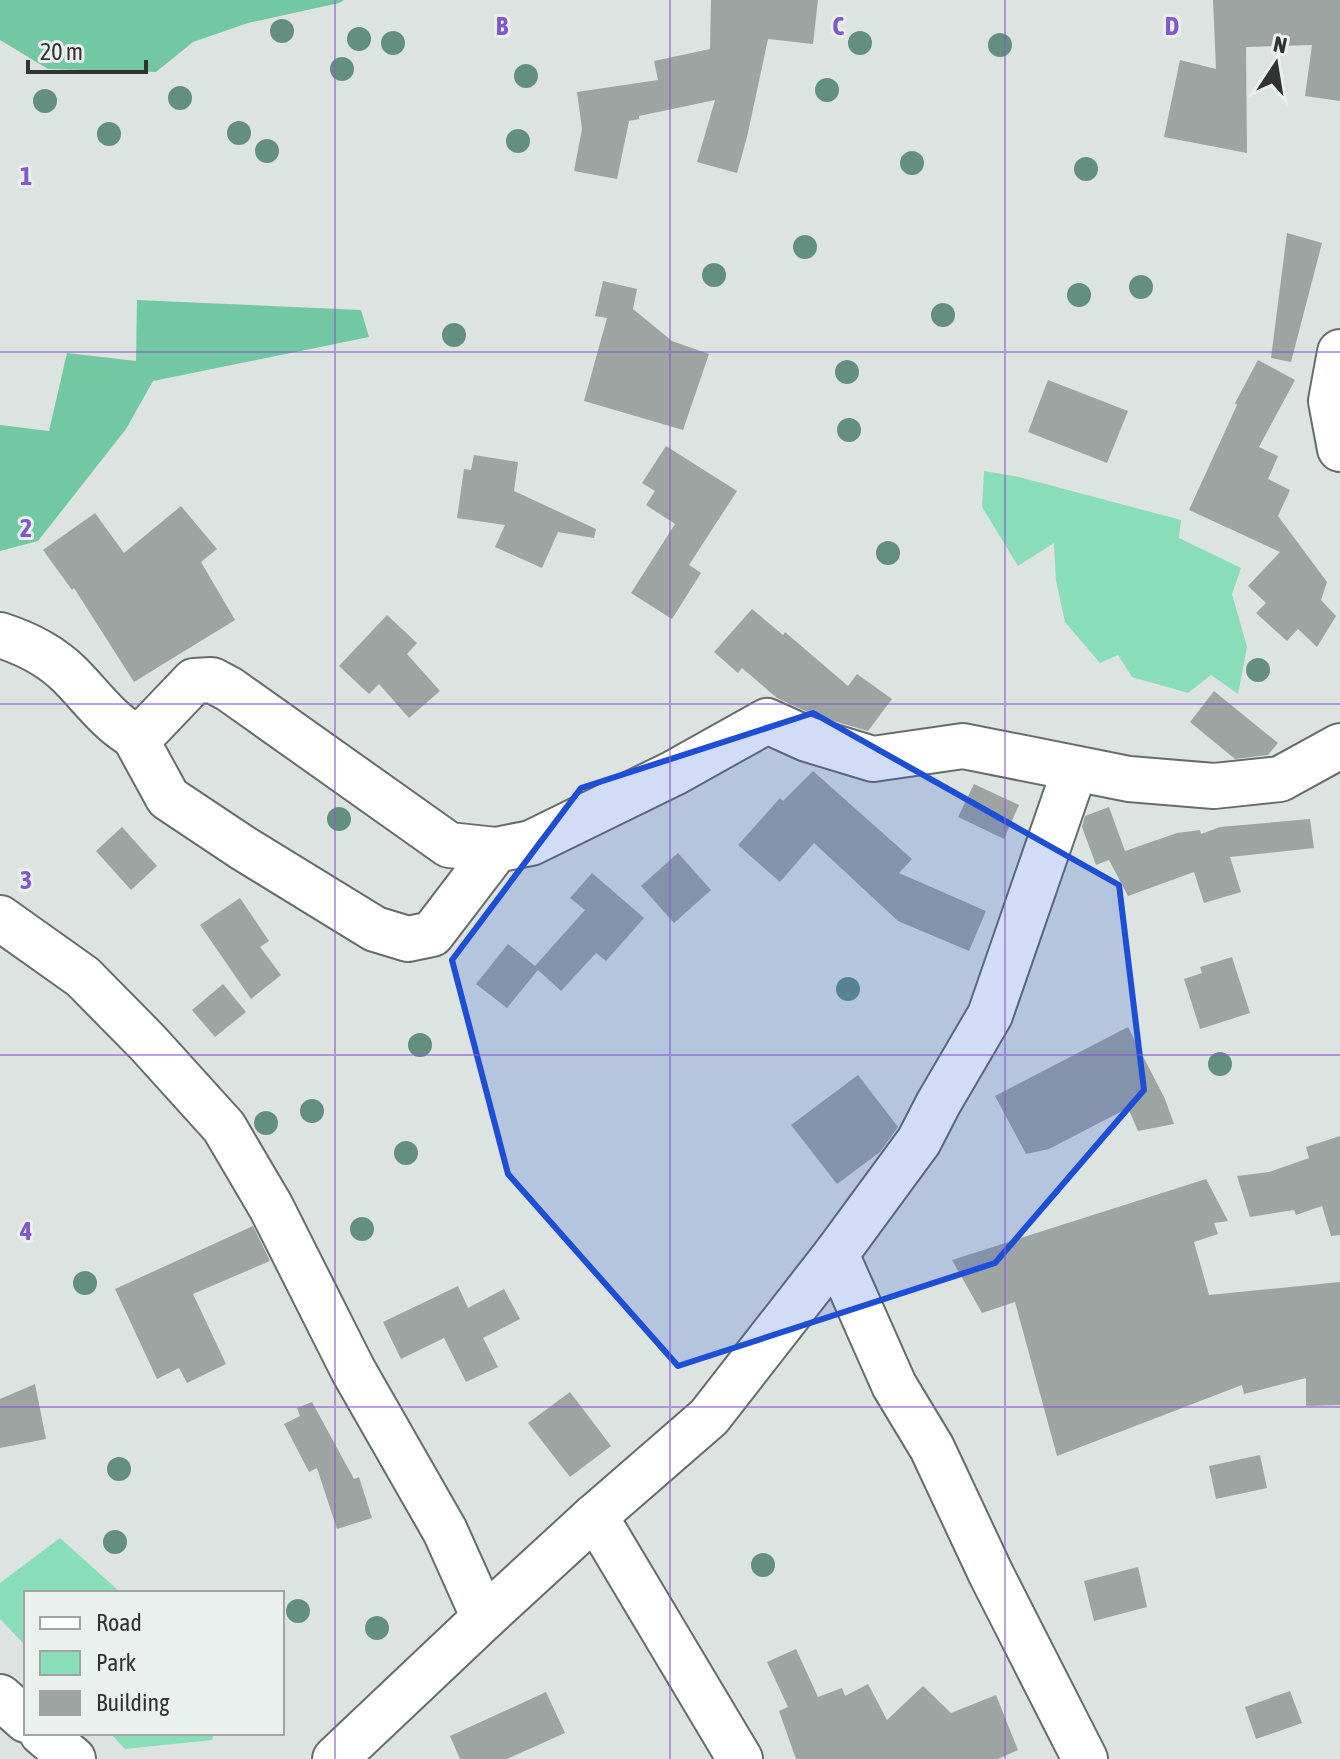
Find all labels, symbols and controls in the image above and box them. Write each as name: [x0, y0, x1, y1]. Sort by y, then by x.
text: B: [496, 11, 509, 41]
text: C: [832, 11, 844, 41]
text: D: [1165, 11, 1179, 41]
scale bar: [28, 24, 146, 74]
north arrow: [1236, 24, 1316, 104]
text: N: [1271, 30, 1289, 59]
text: 20 m: [40, 38, 83, 65]
text: 1: [20, 161, 32, 191]
text: 2: [20, 513, 32, 543]
text: 3: [20, 865, 32, 895]
text: 4: [19, 1216, 32, 1246]
legend: [24, 1591, 284, 1735]
text: Road: [96, 1609, 142, 1636]
text: Park: [96, 1649, 137, 1676]
text: Building: [96, 1689, 170, 1716]

